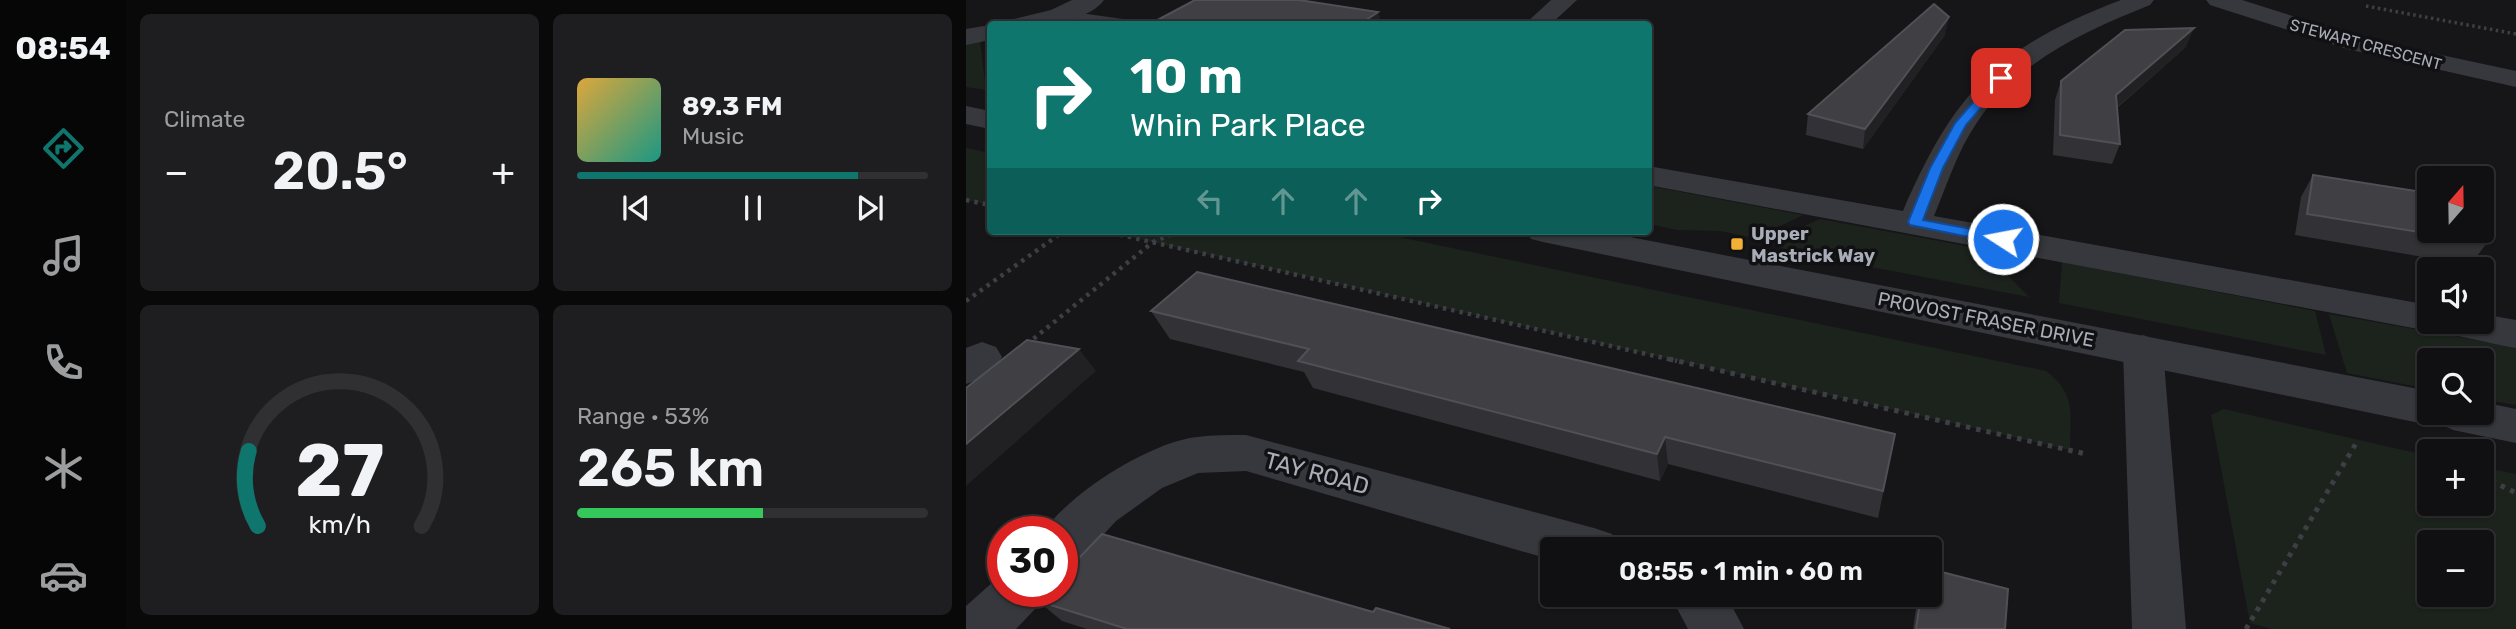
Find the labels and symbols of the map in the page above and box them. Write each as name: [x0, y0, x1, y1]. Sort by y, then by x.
street label: STEWART CRESCENT: [2288, 15, 2444, 74]
pin: [1971, 48, 2031, 108]
north arrow: [2417, 166, 2494, 243]
position arrow: [1966, 202, 2040, 276]
place label: Upper Mastrick Way: [1751, 222, 1876, 267]
marker: Upper Mastrick Way: [1729, 236, 1745, 252]
street label: PROVOST FRASER DRIVE: [1876, 287, 2096, 352]
street label: TAY ROAD: [1262, 446, 1372, 500]
speed limit sign: 30: [987, 516, 1078, 607]

